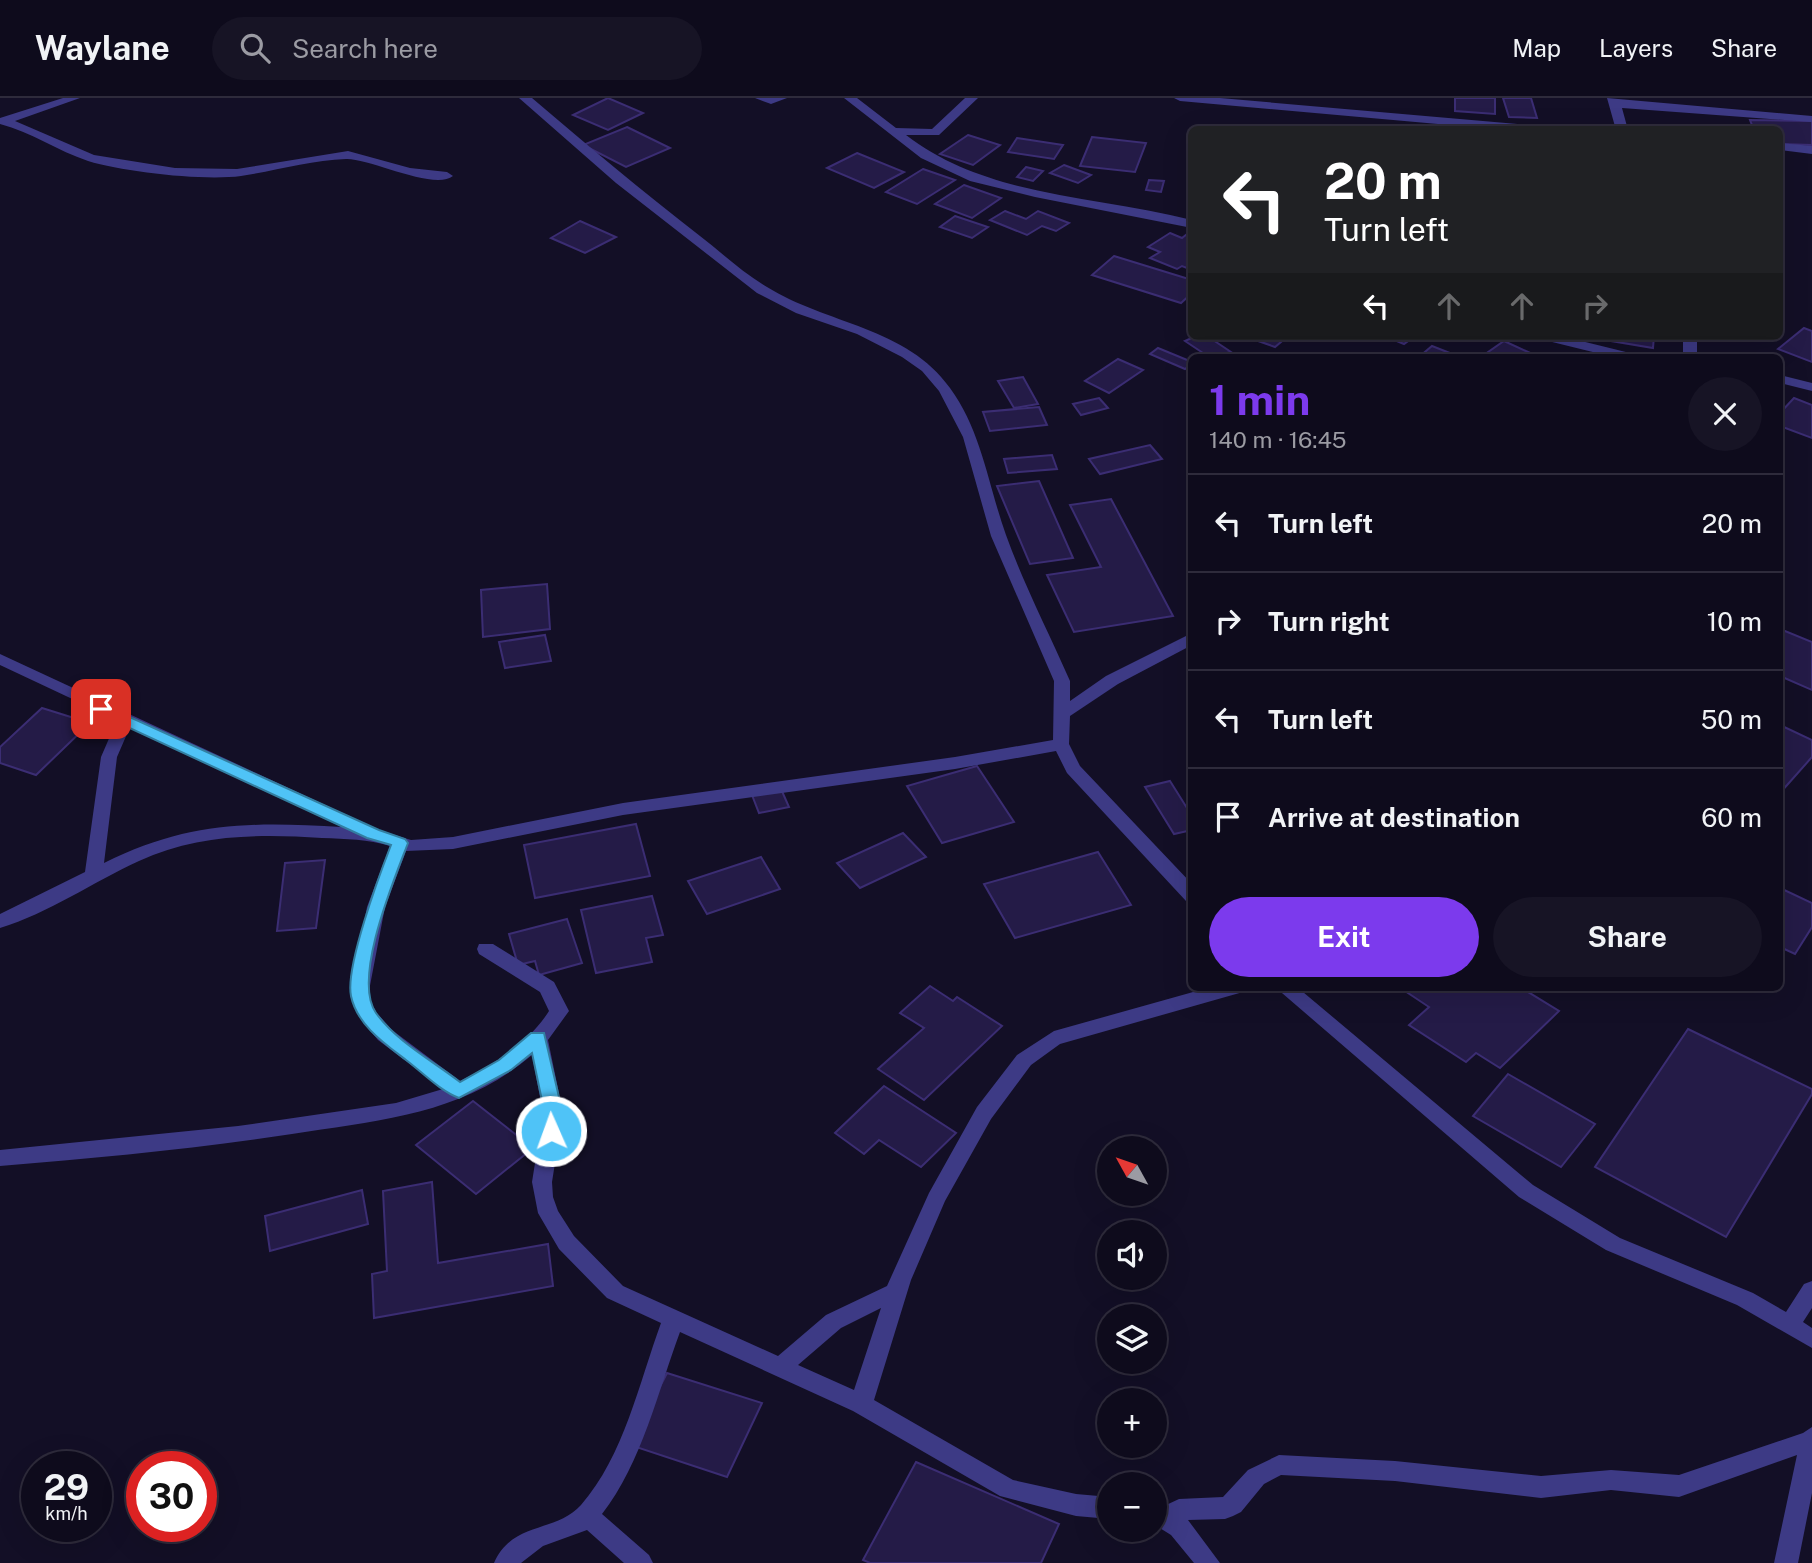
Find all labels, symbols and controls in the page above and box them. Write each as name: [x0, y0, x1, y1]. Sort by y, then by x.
search box: [212, 17, 702, 80]
text: Waylane: [35, 29, 170, 67]
icon: search: [236, 29, 274, 67]
text: Search here: [292, 33, 438, 64]
text: Map: [1512, 34, 1561, 62]
text: Layers: [1599, 34, 1673, 62]
text: Share: [1711, 34, 1777, 62]
text: 20 m: [1324, 152, 1442, 210]
icon: left: [1209, 154, 1300, 245]
text: Turn left: [1324, 211, 1449, 248]
icon: left: [1357, 287, 1395, 325]
icon: ahead: [1430, 287, 1468, 325]
icon: ahead: [1503, 287, 1541, 325]
icon: right: [1576, 287, 1614, 325]
text: 1 min: [1209, 375, 1310, 424]
button: close: [1688, 377, 1762, 451]
text: 140 m · 16:45: [1209, 426, 1346, 453]
icon: left: [1209, 504, 1247, 542]
text: Turn left: [1268, 508, 1373, 539]
text: 20 m: [1702, 508, 1762, 539]
icon: right: [1209, 602, 1247, 640]
text: Turn right: [1268, 606, 1390, 637]
text: 10 m: [1707, 606, 1762, 637]
pin: [71, 679, 131, 739]
icon: arrive: [82, 690, 120, 728]
icon: left: [1209, 700, 1247, 738]
text: Turn left: [1268, 704, 1373, 735]
text: 50 m: [1701, 704, 1762, 735]
icon: arrive: [1209, 798, 1247, 836]
text: Arrive at destination: [1268, 802, 1520, 833]
text: 60 m: [1701, 802, 1762, 833]
button: Exit: [1209, 897, 1479, 977]
button: Share: [1493, 897, 1762, 977]
position arrow: [514, 1094, 588, 1168]
north arrow: [1097, 1136, 1167, 1206]
map controls: [1097, 1136, 1167, 1542]
button: sound: [1097, 1220, 1167, 1290]
button: layers: [1097, 1304, 1167, 1374]
button: +: [1097, 1388, 1167, 1458]
speed limit sign: 30: [126, 1451, 217, 1542]
text: 29: [44, 1467, 89, 1508]
button: −: [1097, 1472, 1167, 1542]
text: km/h: [45, 1503, 88, 1524]

